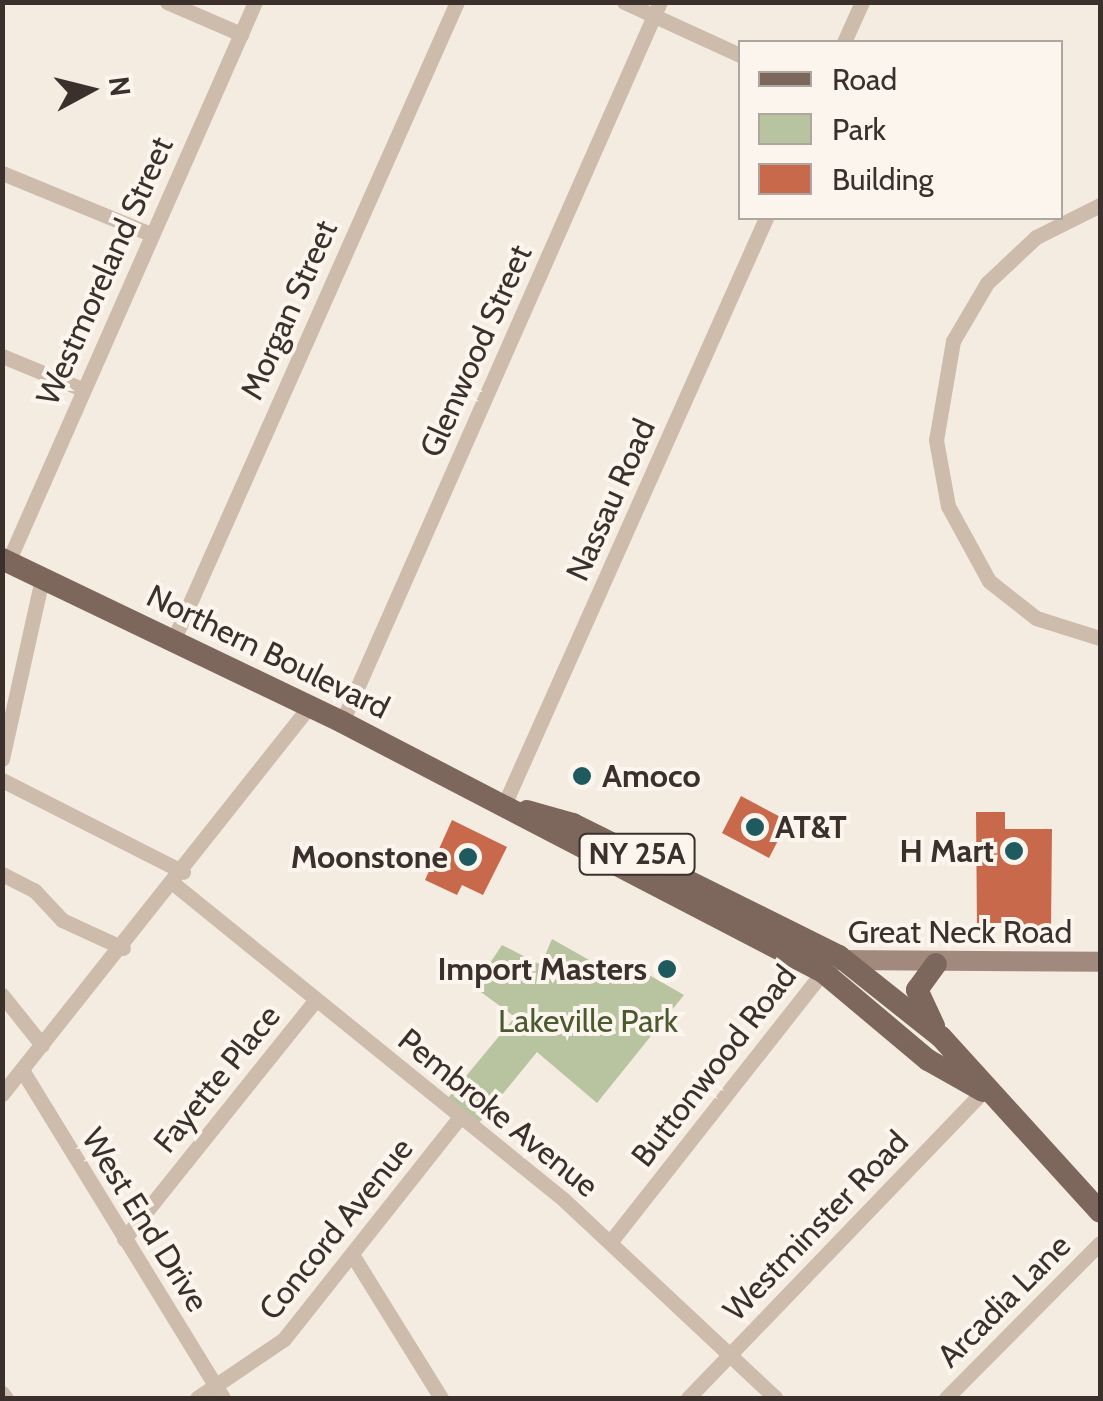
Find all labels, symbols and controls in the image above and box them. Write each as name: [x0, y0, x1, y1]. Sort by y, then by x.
north arrow: [40, 40, 140, 140]
legend: [738, 40, 1063, 220]
text: Road: [832, 61, 897, 98]
text: N: [102, 74, 138, 98]
text: Park: [832, 111, 886, 148]
street label: Westmoreland Street: [29, 131, 181, 411]
text: Building: [832, 161, 934, 198]
street label: Morgan Street: [232, 215, 346, 405]
street label: Glenwood Street: [412, 239, 540, 463]
street label: Nassau Road: [558, 413, 664, 587]
street label: Northern Boulevard: [140, 577, 396, 727]
place label: Amoco: [602, 757, 701, 795]
marker: Amoco: [571, 765, 593, 787]
place label: AT&T: [775, 808, 847, 846]
marker: AT&T: [744, 816, 766, 838]
road number: NY 25A: [577, 829, 697, 879]
place label: H Mart: [899, 832, 994, 870]
place label: Moonstone: [291, 838, 448, 876]
marker: H Mart: [1003, 840, 1025, 862]
marker: Moonstone: [457, 846, 479, 868]
street label: Great Neck Road: [848, 913, 1072, 951]
place label: Import Masters: [438, 950, 647, 988]
street label: Buttonwood Road: [623, 958, 805, 1174]
marker: Import Masters: [656, 958, 678, 980]
street label: Fayette Place: [146, 998, 288, 1160]
park label: Lakeville Park: [498, 1002, 678, 1040]
street label: Pembroke Avenue: [390, 1021, 606, 1205]
street label: West End Drive: [73, 1121, 217, 1319]
street label: Westminster Road: [716, 1123, 916, 1329]
street label: Concord Avenue: [251, 1130, 421, 1328]
street label: Arcadia Lane: [930, 1227, 1078, 1375]

